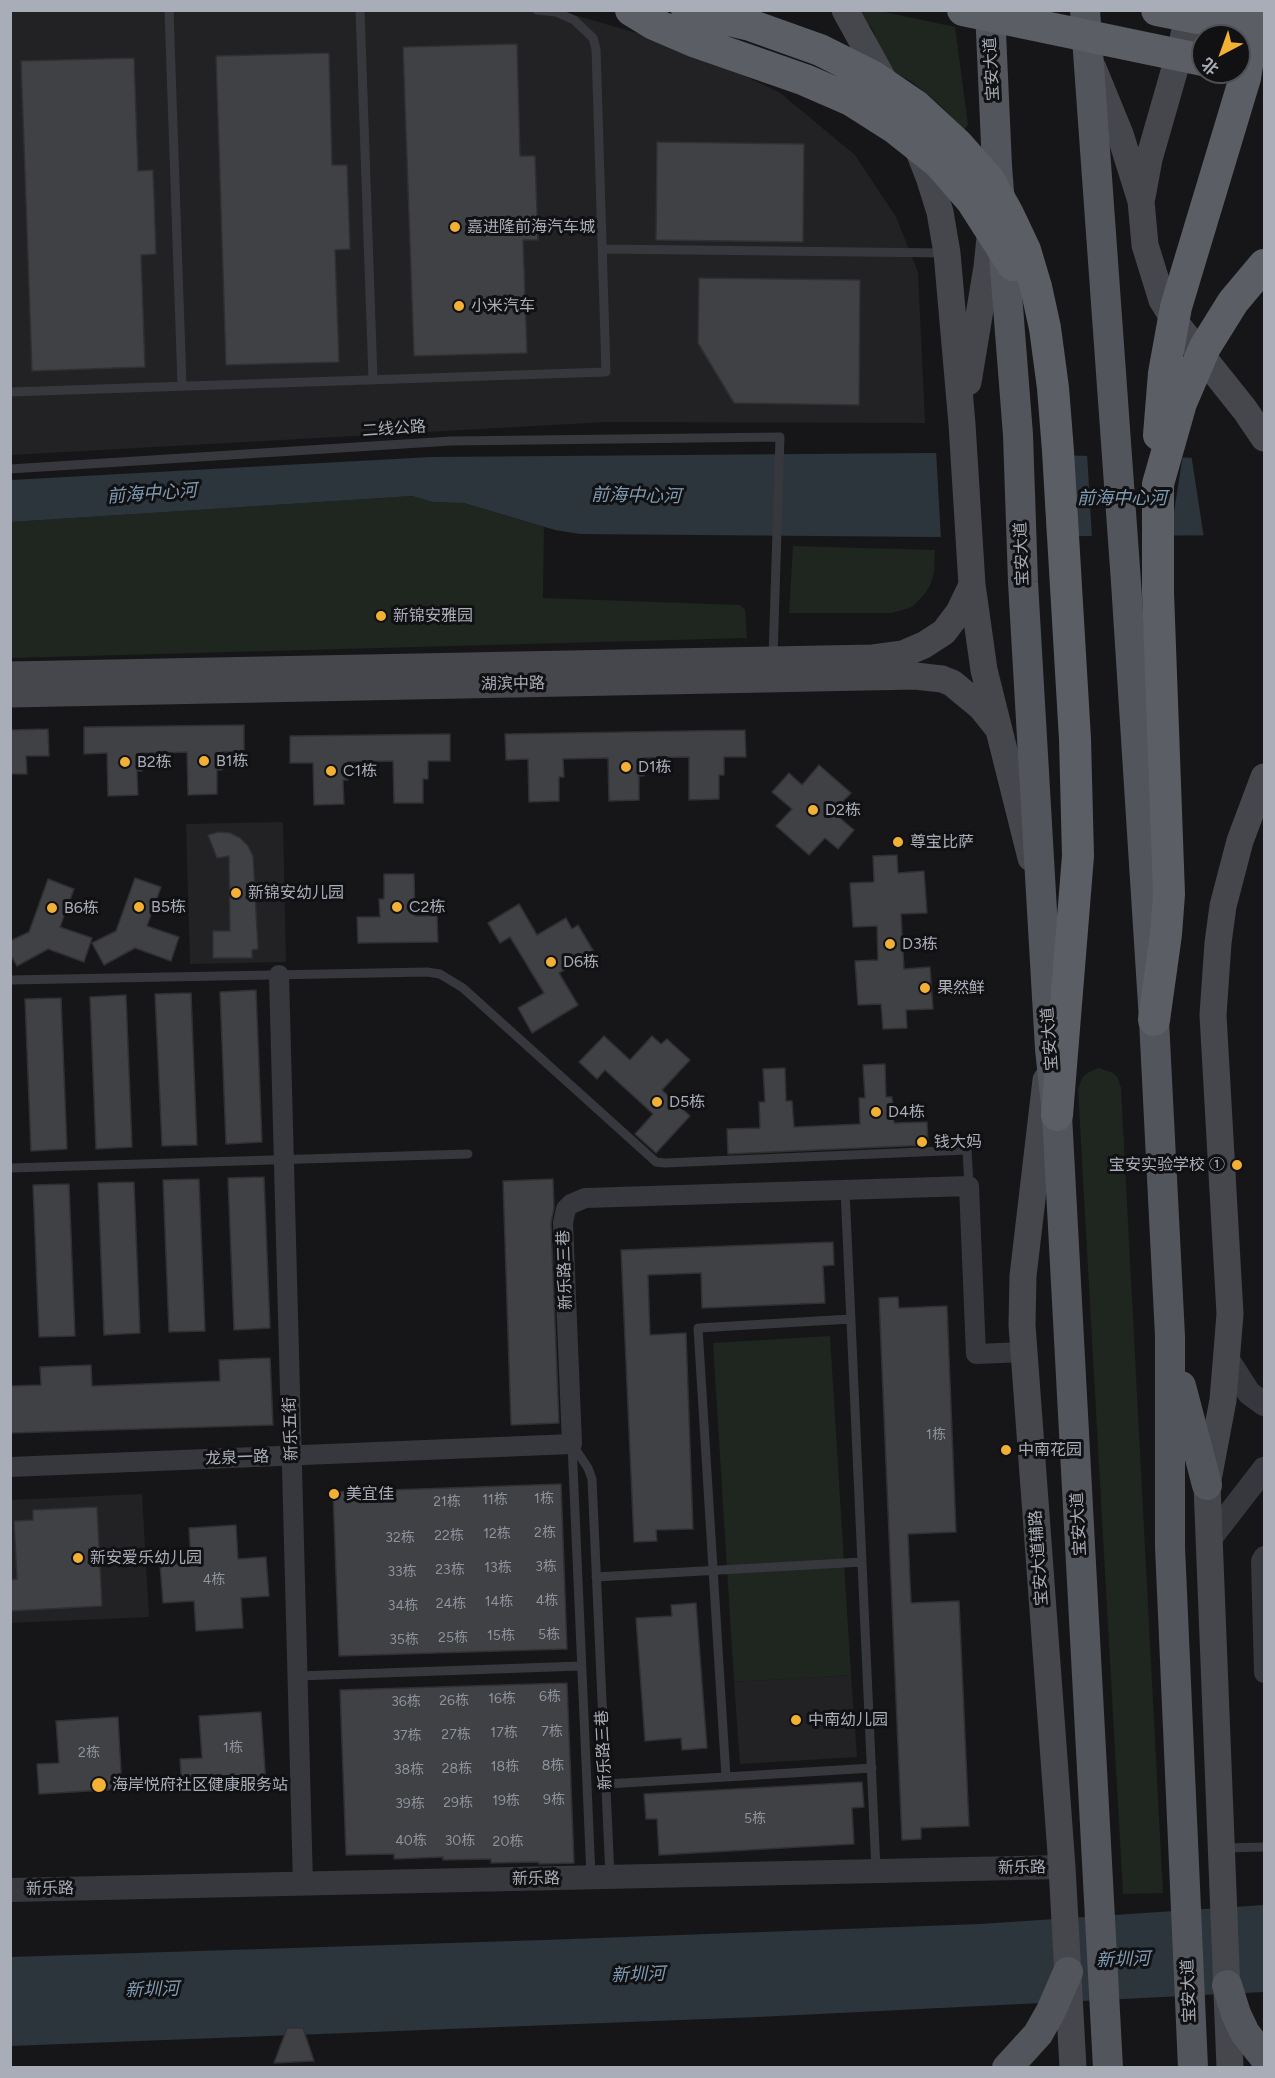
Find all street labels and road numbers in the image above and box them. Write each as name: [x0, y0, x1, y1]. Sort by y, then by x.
street label: 宝安大道: [981, 37, 1003, 101]
street label: 二线公路: [361, 417, 427, 441]
street label: 宝安大道: [1011, 522, 1033, 586]
street label: 湖滨中路: [481, 674, 545, 694]
street label: 宝安大道: [1038, 1006, 1062, 1072]
street label: 新乐路三巷: [554, 1230, 576, 1310]
street label: 新乐五街: [280, 1397, 302, 1461]
street label: 龙泉一路: [205, 1447, 269, 1469]
street label: 宝安大道: [1068, 1492, 1090, 1556]
street label: 宝安大道辅路: [1026, 1509, 1052, 1607]
street label: 新乐路三巷: [592, 1710, 616, 1790]
street label: 新乐路: [998, 1858, 1046, 1878]
street label: 新乐路: [512, 1869, 560, 1889]
street label: 新乐路: [26, 1879, 74, 1899]
street label: 宝安大道: [1178, 1959, 1200, 2023]

